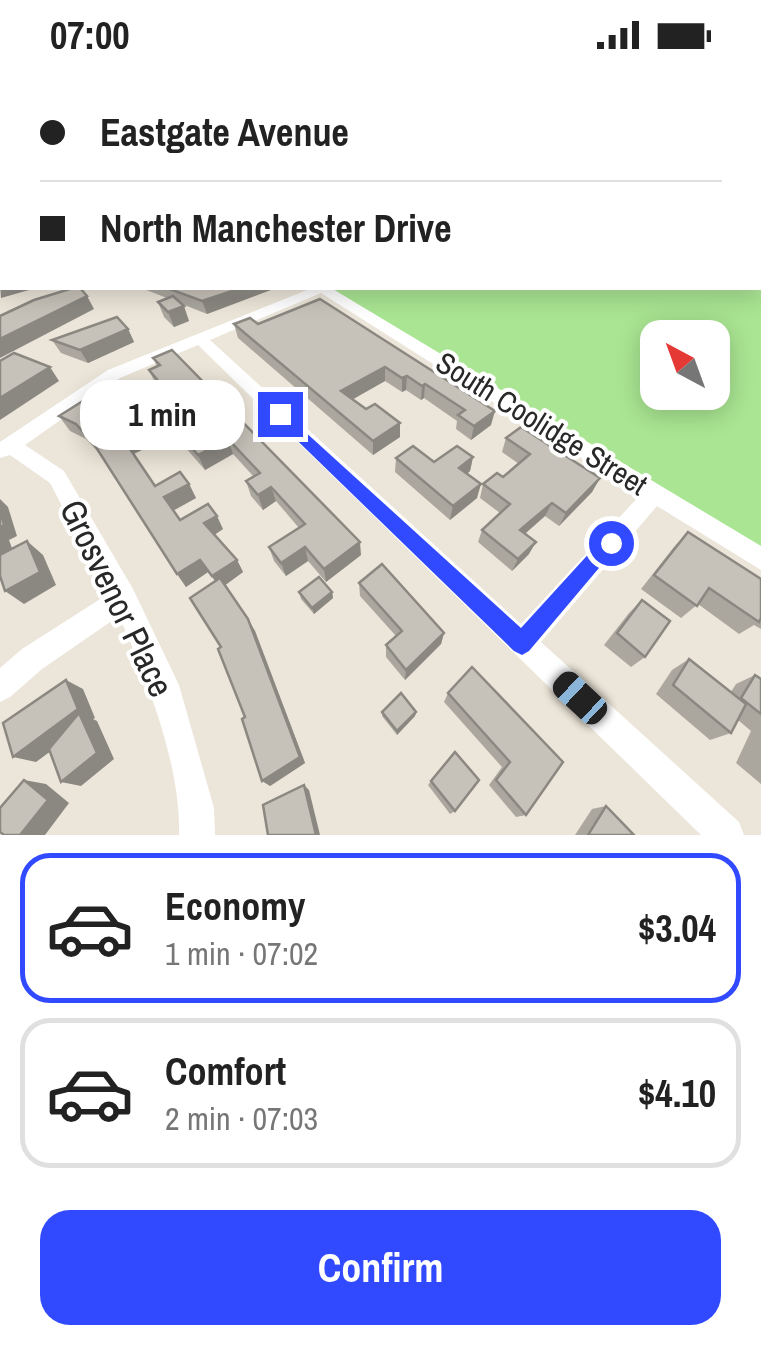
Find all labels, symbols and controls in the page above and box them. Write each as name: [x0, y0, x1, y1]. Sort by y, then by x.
text: 07:00: [50, 10, 130, 61]
text: Eastgate Avenue: [100, 107, 349, 158]
text: North Manchester Drive: [100, 203, 452, 254]
north arrow: [640, 320, 730, 410]
map controls: [640, 320, 730, 410]
street label: South Coolidge Street: [429, 342, 655, 504]
callout: 1 min: [80, 379, 245, 449]
route end: [258, 392, 303, 437]
text: 1 min: [128, 393, 197, 436]
street label: Grosvenor Place: [49, 492, 185, 704]
route start: [589, 521, 634, 566]
car: [548, 667, 612, 729]
text: Economy: [165, 881, 305, 932]
icon: car: [45, 883, 135, 973]
text: $3.04: [638, 903, 716, 954]
text: 1 min · 07:02: [165, 932, 318, 975]
text: Comfort: [165, 1046, 286, 1097]
icon: car: [45, 1048, 135, 1138]
text: $4.10: [638, 1068, 716, 1119]
text: 2 min · 07:03: [165, 1097, 318, 1140]
button: Confirm: [40, 1210, 721, 1325]

